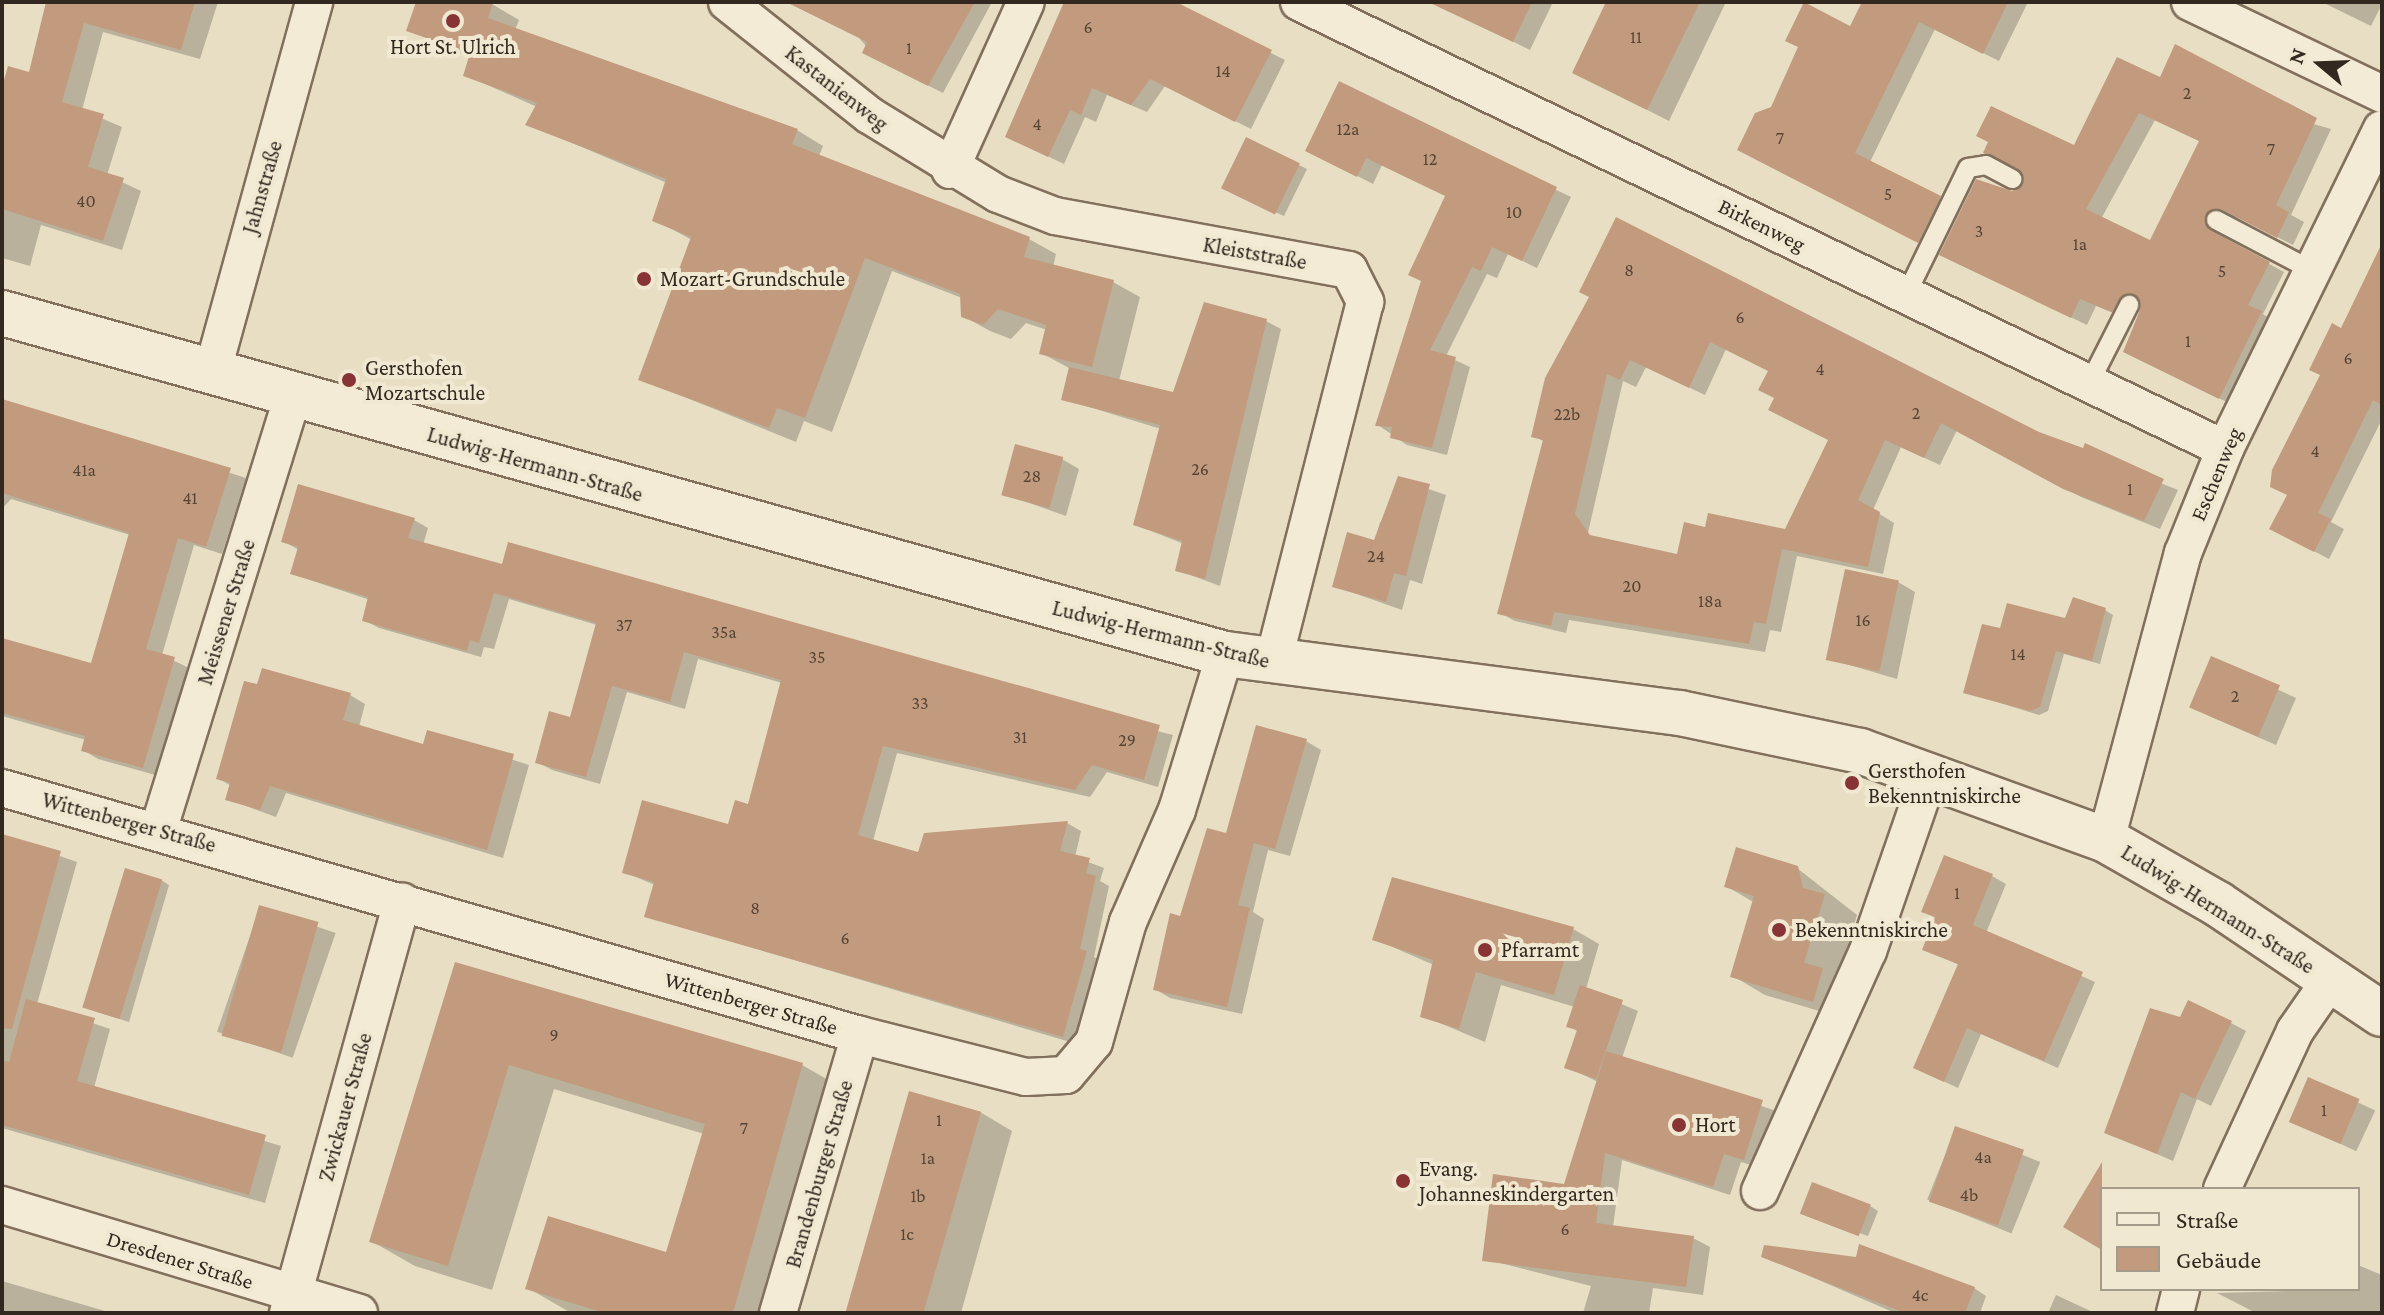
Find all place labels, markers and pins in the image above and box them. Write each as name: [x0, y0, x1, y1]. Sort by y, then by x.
marker: Hort St. Ulrich: [444, 12, 462, 30]
place label: Hort St. Ulrich: [390, 34, 516, 60]
place label: Mozart-Grundschule: [660, 266, 845, 292]
marker: Mozart-Grundschule: [635, 270, 653, 288]
place label: Gersthofen Mozartschule: [365, 354, 485, 406]
marker: Gersthofen Mozartschule: [340, 371, 358, 389]
place label: Gersthofen Bekenntniskirche: [1868, 757, 2021, 808]
marker: Gersthofen Bekenntniskirche: [1843, 774, 1861, 792]
place label: Bekenntniskirche: [1795, 917, 1948, 943]
marker: Bekenntniskirche: [1770, 921, 1788, 939]
place label: Pfarramt: [1501, 937, 1579, 963]
marker: Pfarramt: [1476, 941, 1494, 959]
place label: Hort: [1695, 1112, 1735, 1138]
marker: Hort: [1670, 1116, 1688, 1134]
place label: Evang. Johanneskindergarten: [1419, 1155, 1614, 1206]
marker: Evang. Johanneskindergarten: [1394, 1172, 1412, 1190]

